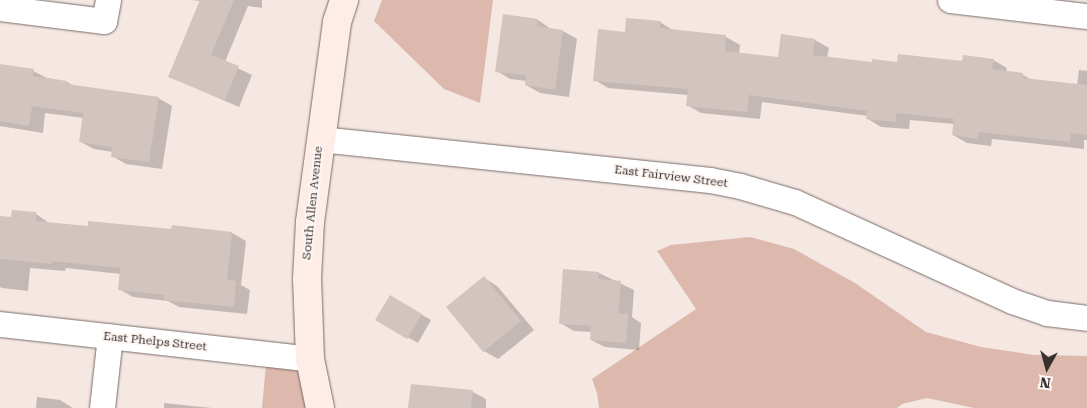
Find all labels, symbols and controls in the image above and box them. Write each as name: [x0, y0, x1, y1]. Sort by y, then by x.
street label: South Allen Avenue: [300, 145, 326, 261]
street label: East Fairview Street: [613, 163, 729, 191]
street label: East Phelps Street: [103, 329, 207, 355]
north arrow: [1022, 343, 1072, 393]
text: N: [1039, 374, 1051, 391]

